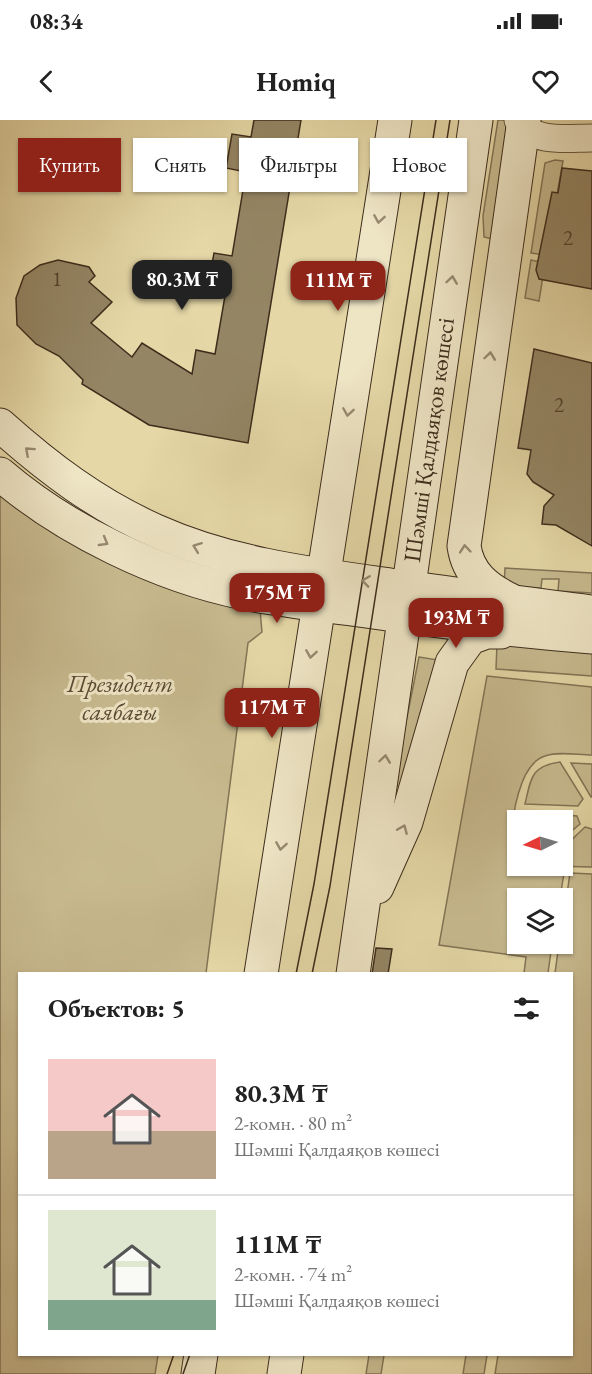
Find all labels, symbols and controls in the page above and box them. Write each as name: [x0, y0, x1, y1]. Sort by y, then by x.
text: 08:34: [30, 7, 83, 36]
text: Homiq: [256, 64, 336, 99]
icon: back: [30, 65, 63, 98]
icon: heart: [529, 65, 562, 98]
chip: Купить: [18, 138, 121, 192]
chip: Снять: [133, 138, 227, 192]
chip: Фильтры: [239, 138, 358, 192]
chip: Новое: [370, 138, 467, 192]
one-way arrow: [373, 214, 386, 224]
house number: 2: [563, 224, 573, 251]
pin: 80.3M ₸: [127, 260, 237, 311]
pin: 111M ₸: [289, 261, 387, 312]
house number: 1: [52, 265, 62, 292]
text: 80.3M ₸: [146, 266, 218, 292]
text: 111M ₸: [305, 267, 371, 293]
one-way arrow: [446, 275, 458, 284]
street label: Шәмші Қалдаяқов көшесі: [396, 315, 461, 564]
one-way arrow: [483, 352, 495, 361]
house number: 2: [554, 391, 564, 418]
one-way arrow: [343, 407, 355, 416]
one-way arrow: [25, 447, 35, 458]
one-way arrow: [98, 535, 108, 546]
one-way arrow: [192, 541, 203, 554]
one-way arrow: [459, 545, 472, 554]
pin: 175M ₸: [228, 573, 326, 624]
one-way arrow: [361, 576, 370, 588]
text: 175M ₸: [244, 579, 310, 605]
pin: 193M ₸: [407, 598, 505, 649]
text: 193M ₸: [423, 604, 489, 630]
one-way arrow: [305, 648, 318, 658]
park label: Президент саябағы: [66, 668, 173, 727]
pin: 117M ₸: [223, 688, 321, 739]
text: 117M ₸: [239, 694, 305, 720]
one-way arrow: [378, 754, 390, 763]
north arrow: [507, 810, 573, 876]
map controls: [507, 810, 573, 954]
one-way arrow: [396, 824, 408, 835]
one-way arrow: [275, 841, 288, 851]
button: layers: [507, 888, 573, 954]
text: Объектов: 5: [48, 991, 185, 1025]
icon: filters: [510, 992, 543, 1025]
text: 80.3M ₸: [234, 1076, 328, 1110]
icon: home: [96, 1083, 168, 1155]
text: 2-комн. · 80 m²: [234, 1110, 352, 1136]
text: Шәмші Қалдаяқов көшесі: [234, 1136, 440, 1162]
text: 111M ₸: [234, 1227, 321, 1261]
icon: home: [96, 1234, 168, 1306]
text: 2-комн. · 74 m²: [234, 1261, 352, 1287]
text: Шәмші Қалдаяқов көшесі: [234, 1287, 440, 1313]

